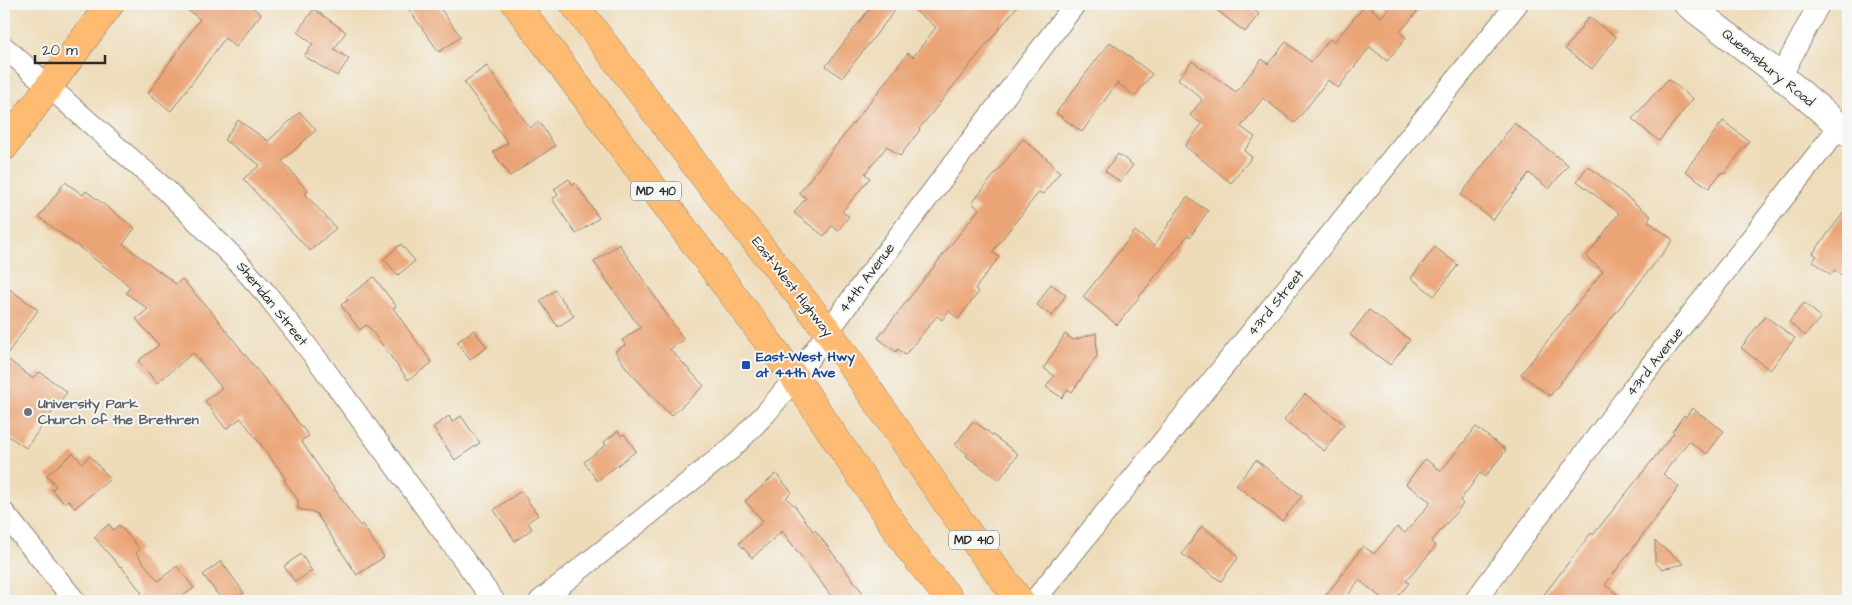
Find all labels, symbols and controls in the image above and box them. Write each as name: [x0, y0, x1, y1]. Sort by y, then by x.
street label: Queensbury Road: [1717, 24, 1819, 112]
scale bar: [35, 32, 105, 64]
text: 20 m: [42, 40, 78, 61]
road number: MD 410: [631, 182, 681, 200]
street label: East-West Highway: [746, 233, 838, 342]
street label: 44th Avenue: [834, 239, 900, 317]
street label: Sheridan Street: [232, 258, 313, 351]
street label: 43rd Street: [1243, 265, 1309, 341]
street label: 43rd Avenue: [1622, 323, 1689, 401]
place label: East-West Hwy at 44th Ave: [755, 347, 855, 383]
marker: East-West Hwy at 44th Ave: [740, 359, 752, 371]
place label: University Park Church of the Brethren: [38, 394, 199, 430]
marker: University Park Church of the Brethren: [22, 406, 34, 418]
road number: MD 410: [949, 530, 999, 550]

